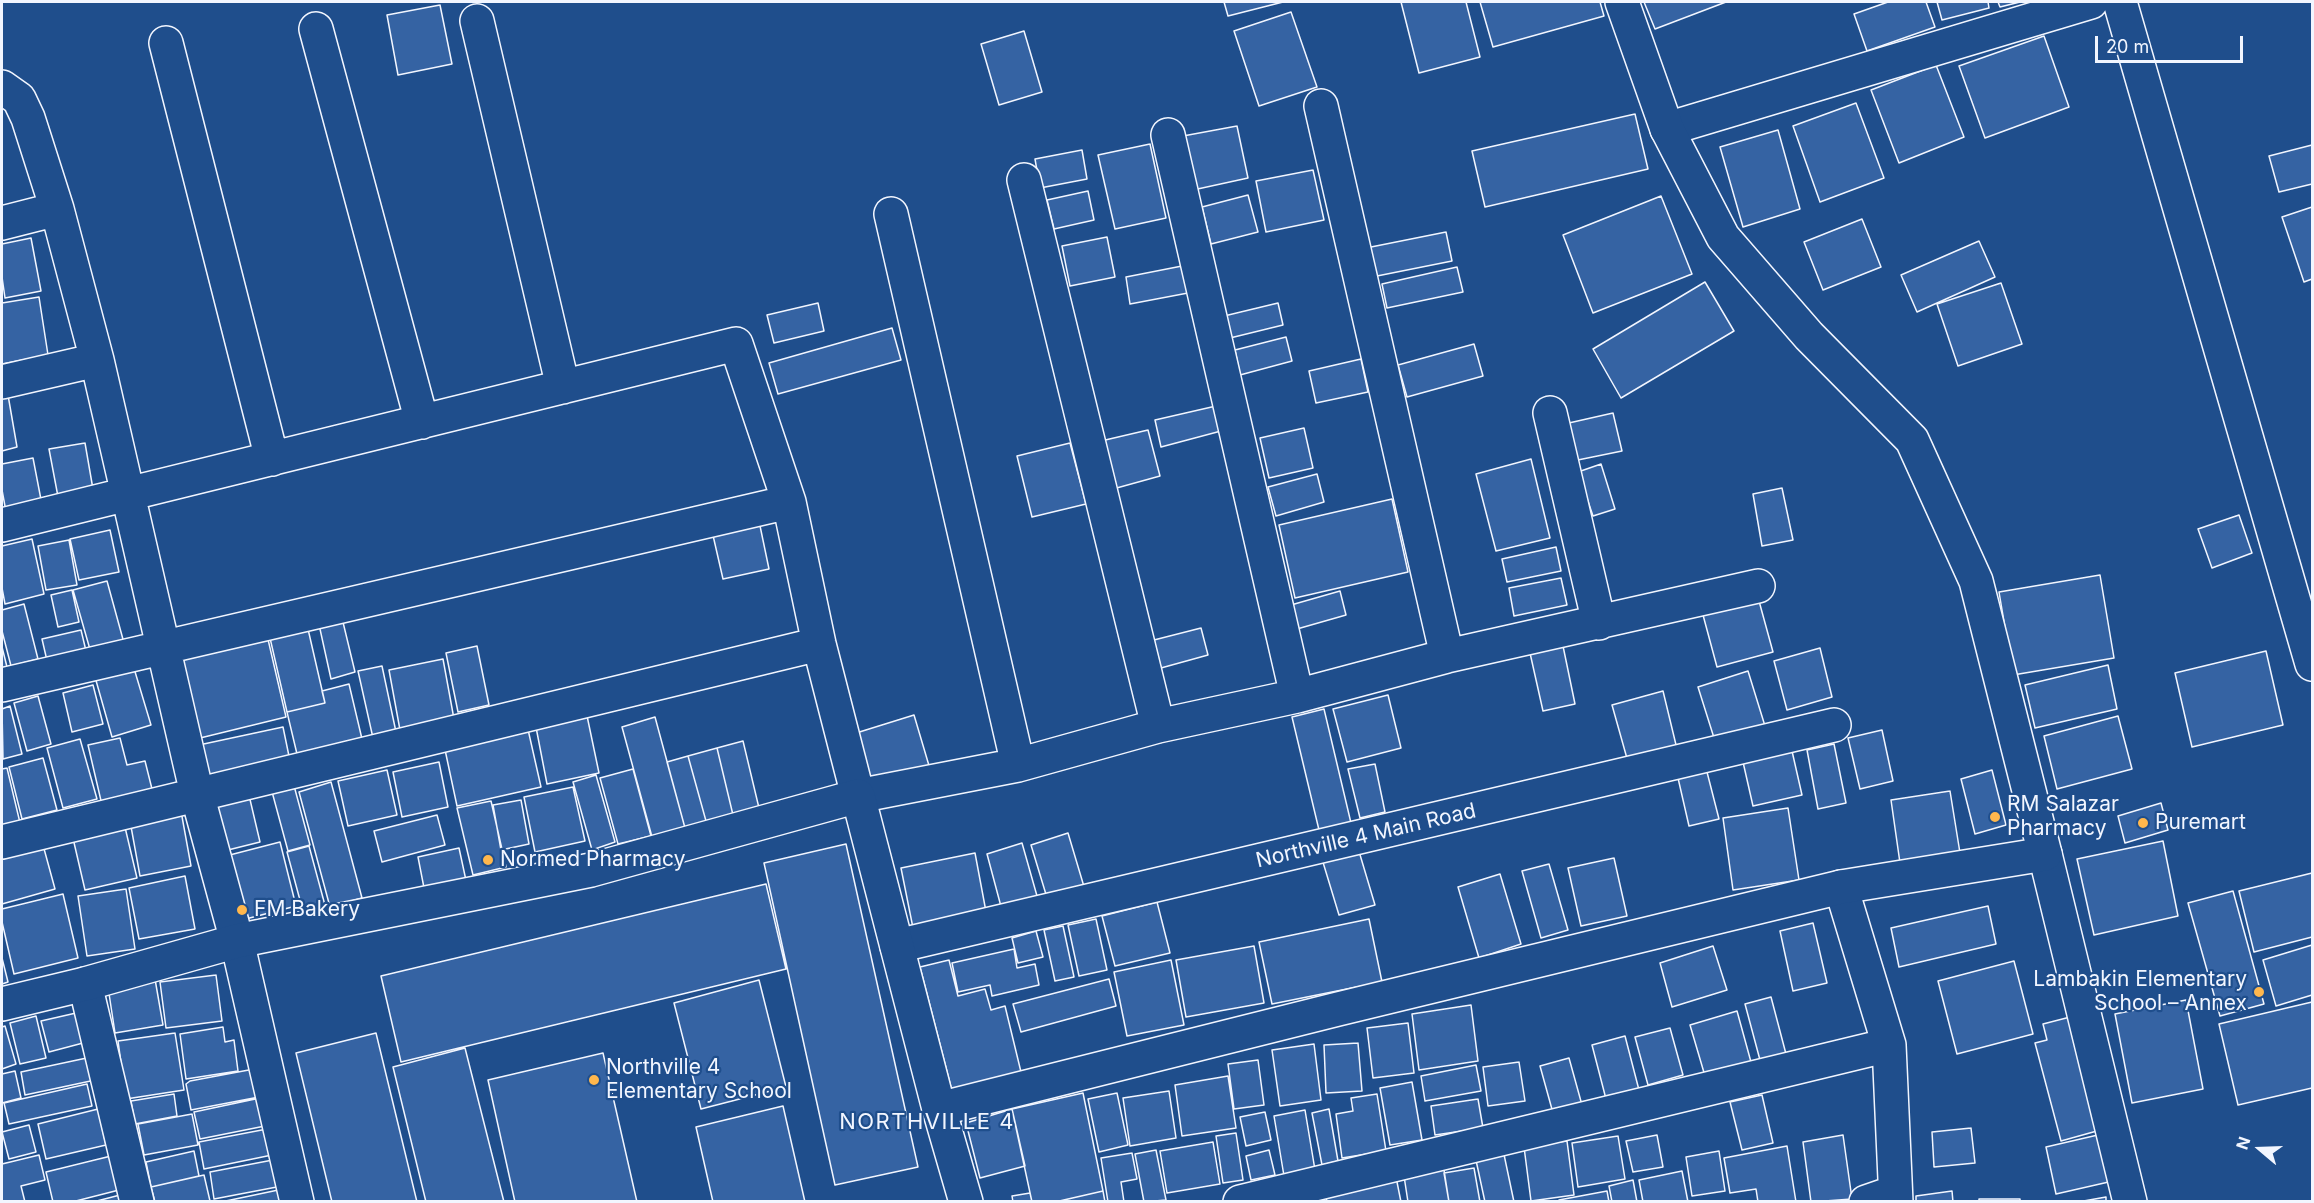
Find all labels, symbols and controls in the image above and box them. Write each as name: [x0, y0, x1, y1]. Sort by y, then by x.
scale bar: [2098, 24, 2246, 62]
text: 20 m: [2106, 36, 2149, 57]
place label: RM Salazar Pharmacy: [2007, 792, 2119, 842]
street label: Northville 4 Main Road: [1253, 798, 1479, 874]
marker: RM Salazar Pharmacy: [1988, 810, 2002, 824]
place label: Puremart: [2155, 810, 2246, 836]
marker: Puremart: [2136, 816, 2150, 830]
place label: Normed Pharmacy: [500, 847, 685, 873]
marker: Normed Pharmacy: [481, 853, 495, 867]
place label: FM Bakery: [254, 897, 360, 923]
marker: FM Bakery: [235, 903, 249, 917]
place label: Lambakin Elementary School – Annex: [2033, 967, 2247, 1017]
marker: Lambakin Elementary School – Annex: [2252, 985, 2266, 999]
place label: Northville 4 Elementary School: [606, 1055, 792, 1105]
marker: Northville 4 Elementary School: [587, 1073, 601, 1087]
district label: NORTHVILLE 4: [839, 1109, 1015, 1135]
north arrow: [2230, 1119, 2290, 1179]
text: N: [2232, 1134, 2254, 1152]

